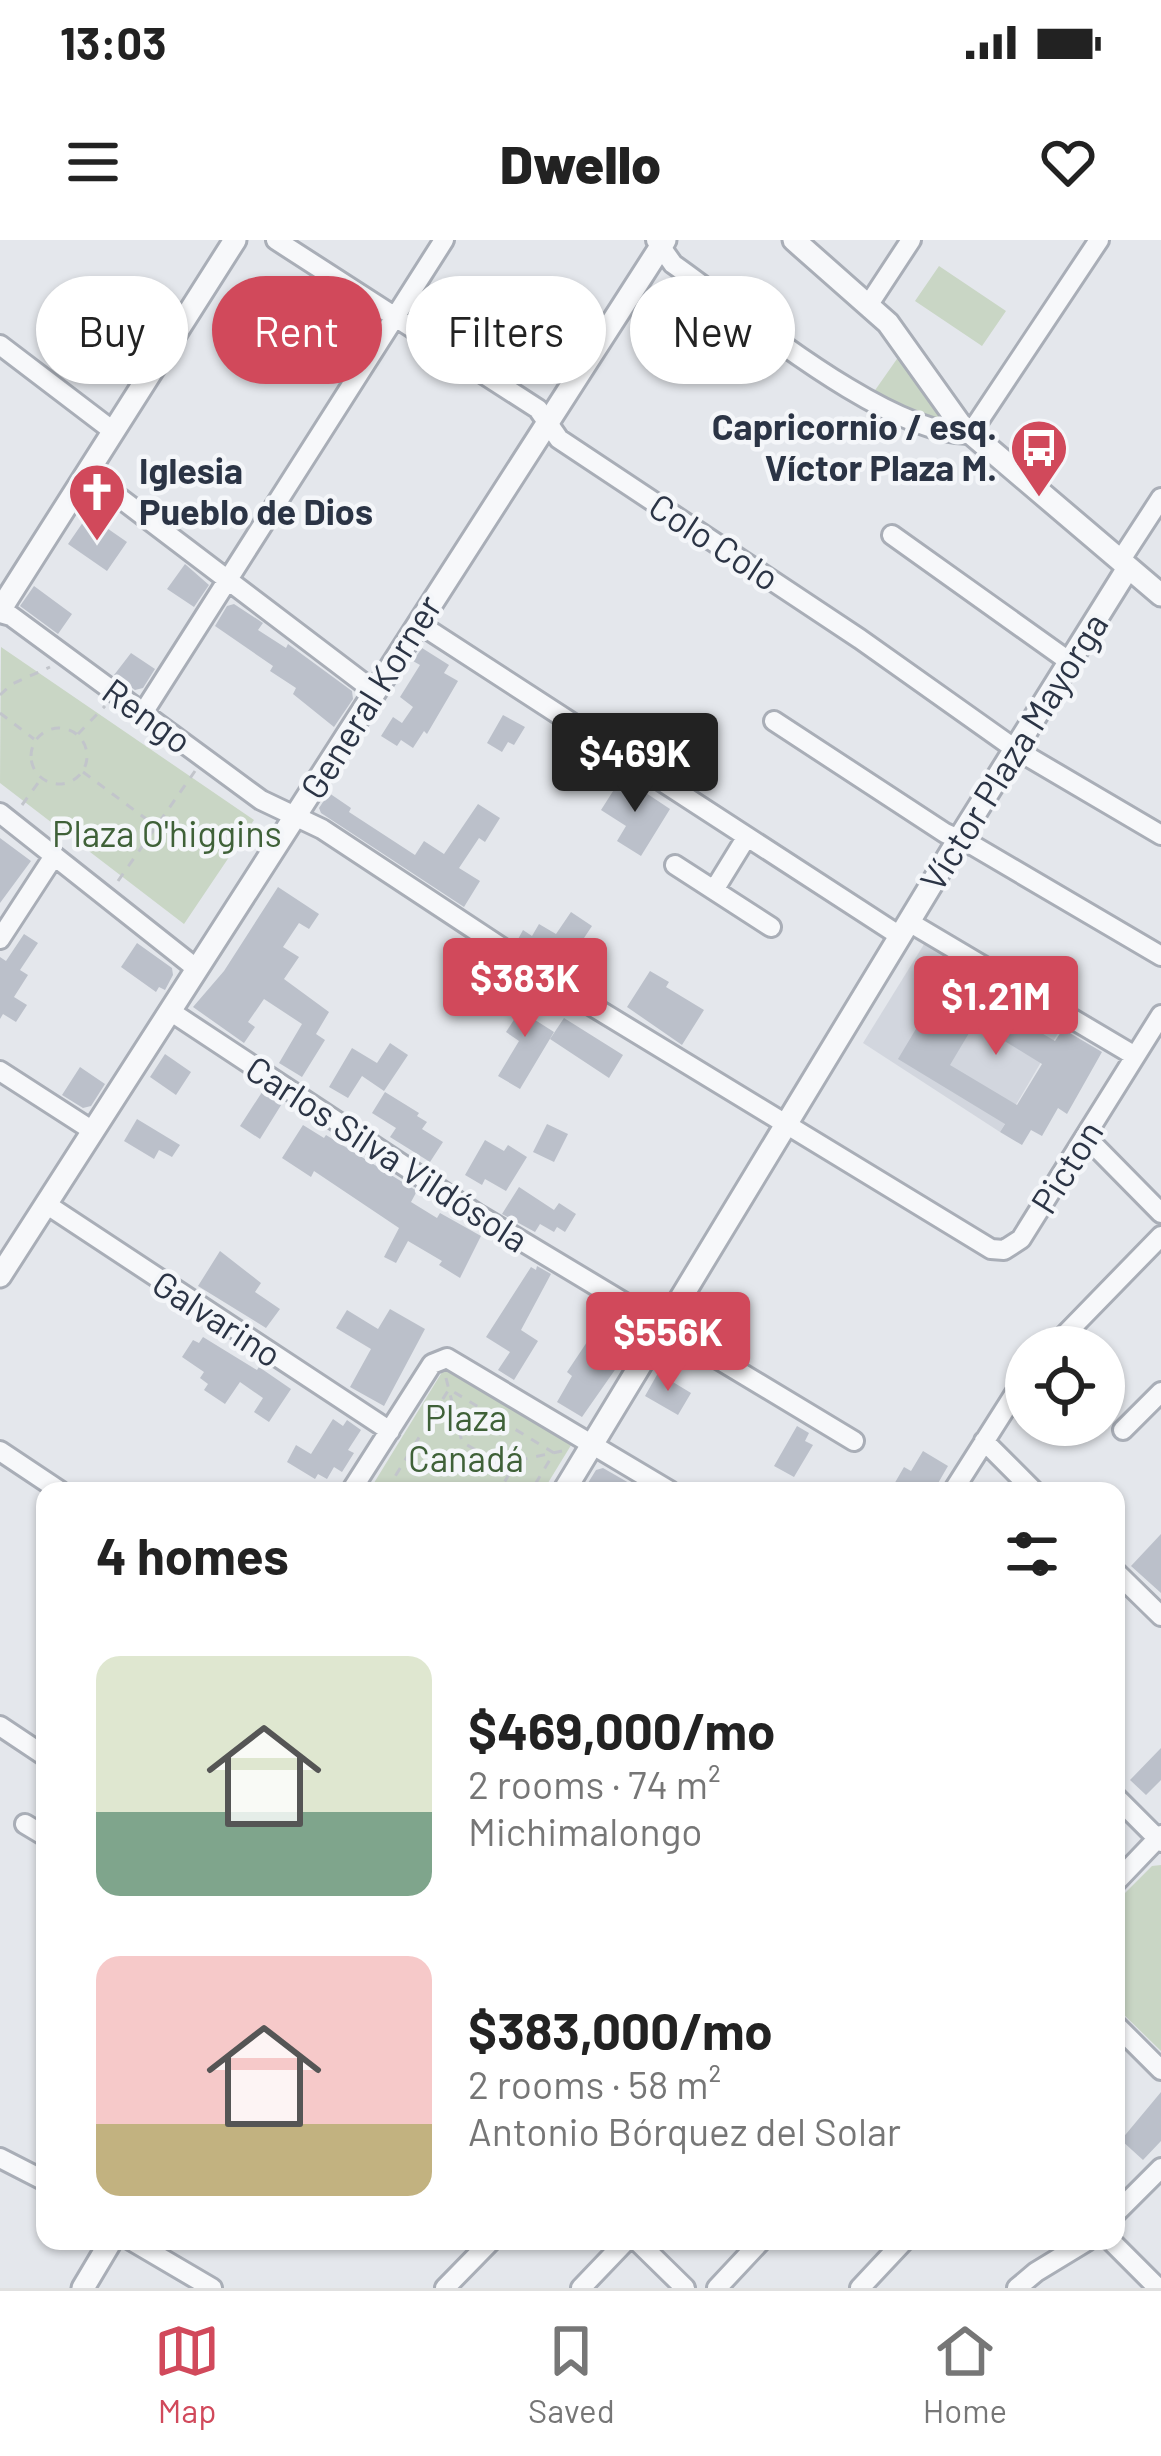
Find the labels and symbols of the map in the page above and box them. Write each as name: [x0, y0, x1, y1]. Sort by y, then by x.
place label: Capricornio / esq. Víctor Plaza M.: [712, 404, 997, 488]
bus stop icon: Capricornio / esq. Víctor Plaza M.: [1008, 417, 1070, 499]
place label: Iglesia Pueblo de Dios: [139, 448, 373, 532]
church icon: Iglesia Pueblo de Dios: [66, 461, 128, 543]
street label: Colo Colo: [642, 483, 788, 598]
street label: General Korner: [290, 586, 449, 806]
street label: Víctor Plaza Mayorga: [910, 604, 1116, 898]
street label: Rengo: [95, 668, 201, 761]
pin: $469K: [551, 713, 719, 815]
park label: Plaza O'higgins: [52, 811, 282, 854]
pin: $383K: [441, 938, 609, 1040]
pin: $1.21M: [898, 956, 1094, 1058]
street label: Carlos Silva Vildósola: [239, 1046, 537, 1260]
street label: Picton: [1021, 1112, 1111, 1220]
street label: Galvarino: [145, 1260, 290, 1375]
pin: $556K: [584, 1292, 752, 1394]
park label: Plaza Canadá: [408, 1395, 524, 1479]

